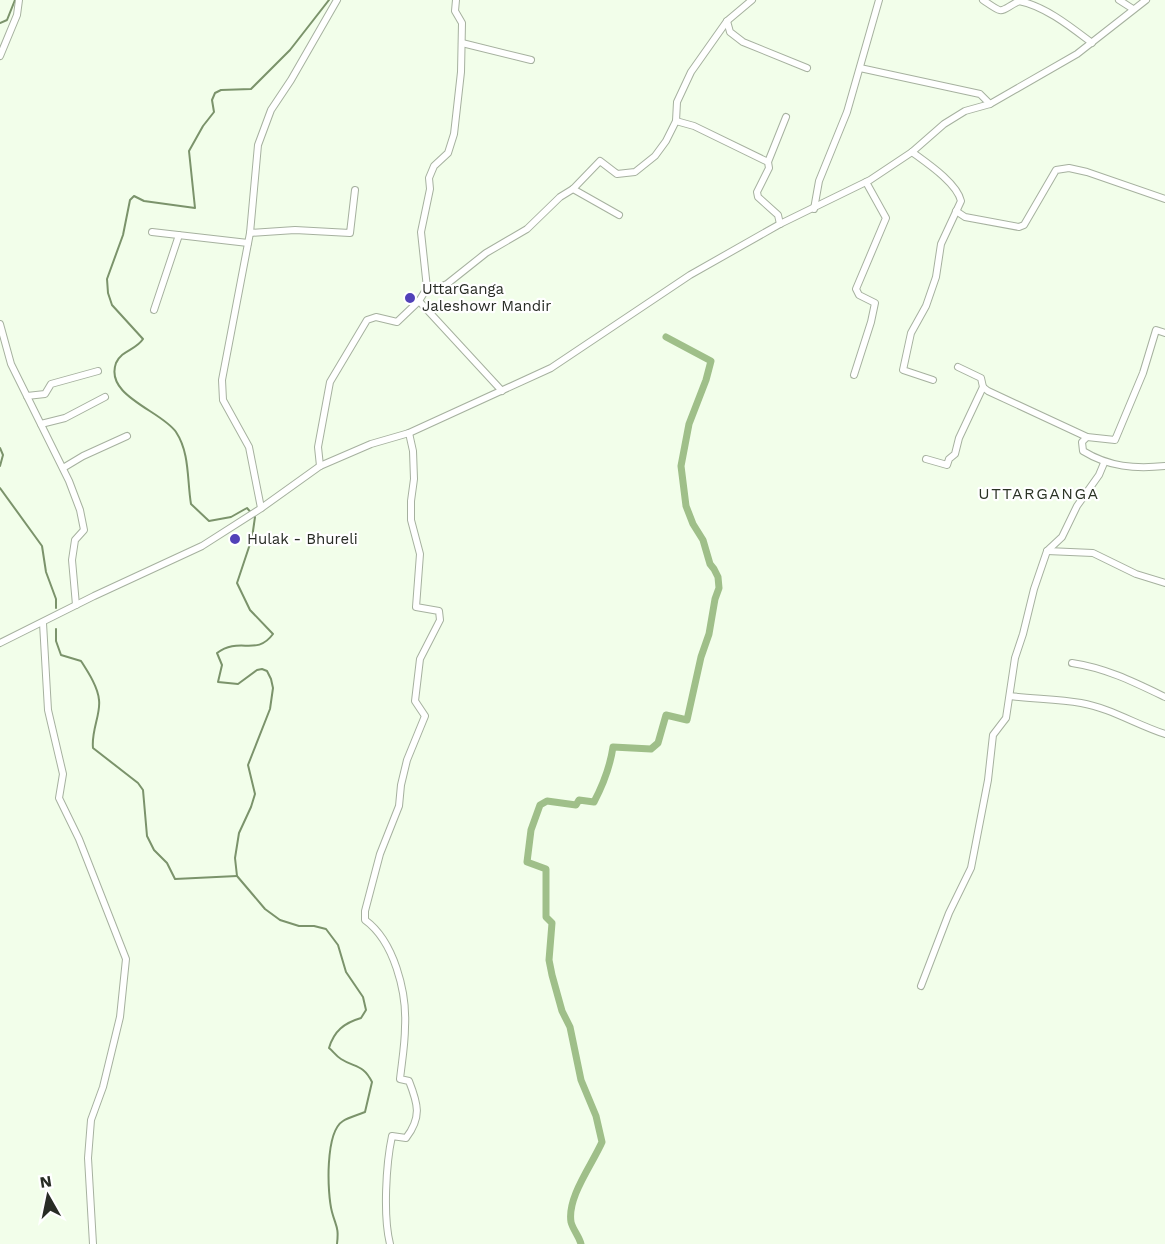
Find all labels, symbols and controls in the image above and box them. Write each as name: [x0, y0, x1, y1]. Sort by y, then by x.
place label: UttarGanga Jaleshowr Mandir: [422, 280, 551, 315]
marker: UttarGanga Jaleshowr Mandir: [403, 291, 417, 305]
district label: UTTARGANGA: [978, 484, 1100, 503]
place label: Hulak - Bhureli: [247, 530, 358, 548]
marker: Hulak - Bhureli: [228, 532, 242, 546]
north arrow: [18, 1166, 78, 1226]
text: N: [38, 1171, 53, 1192]

